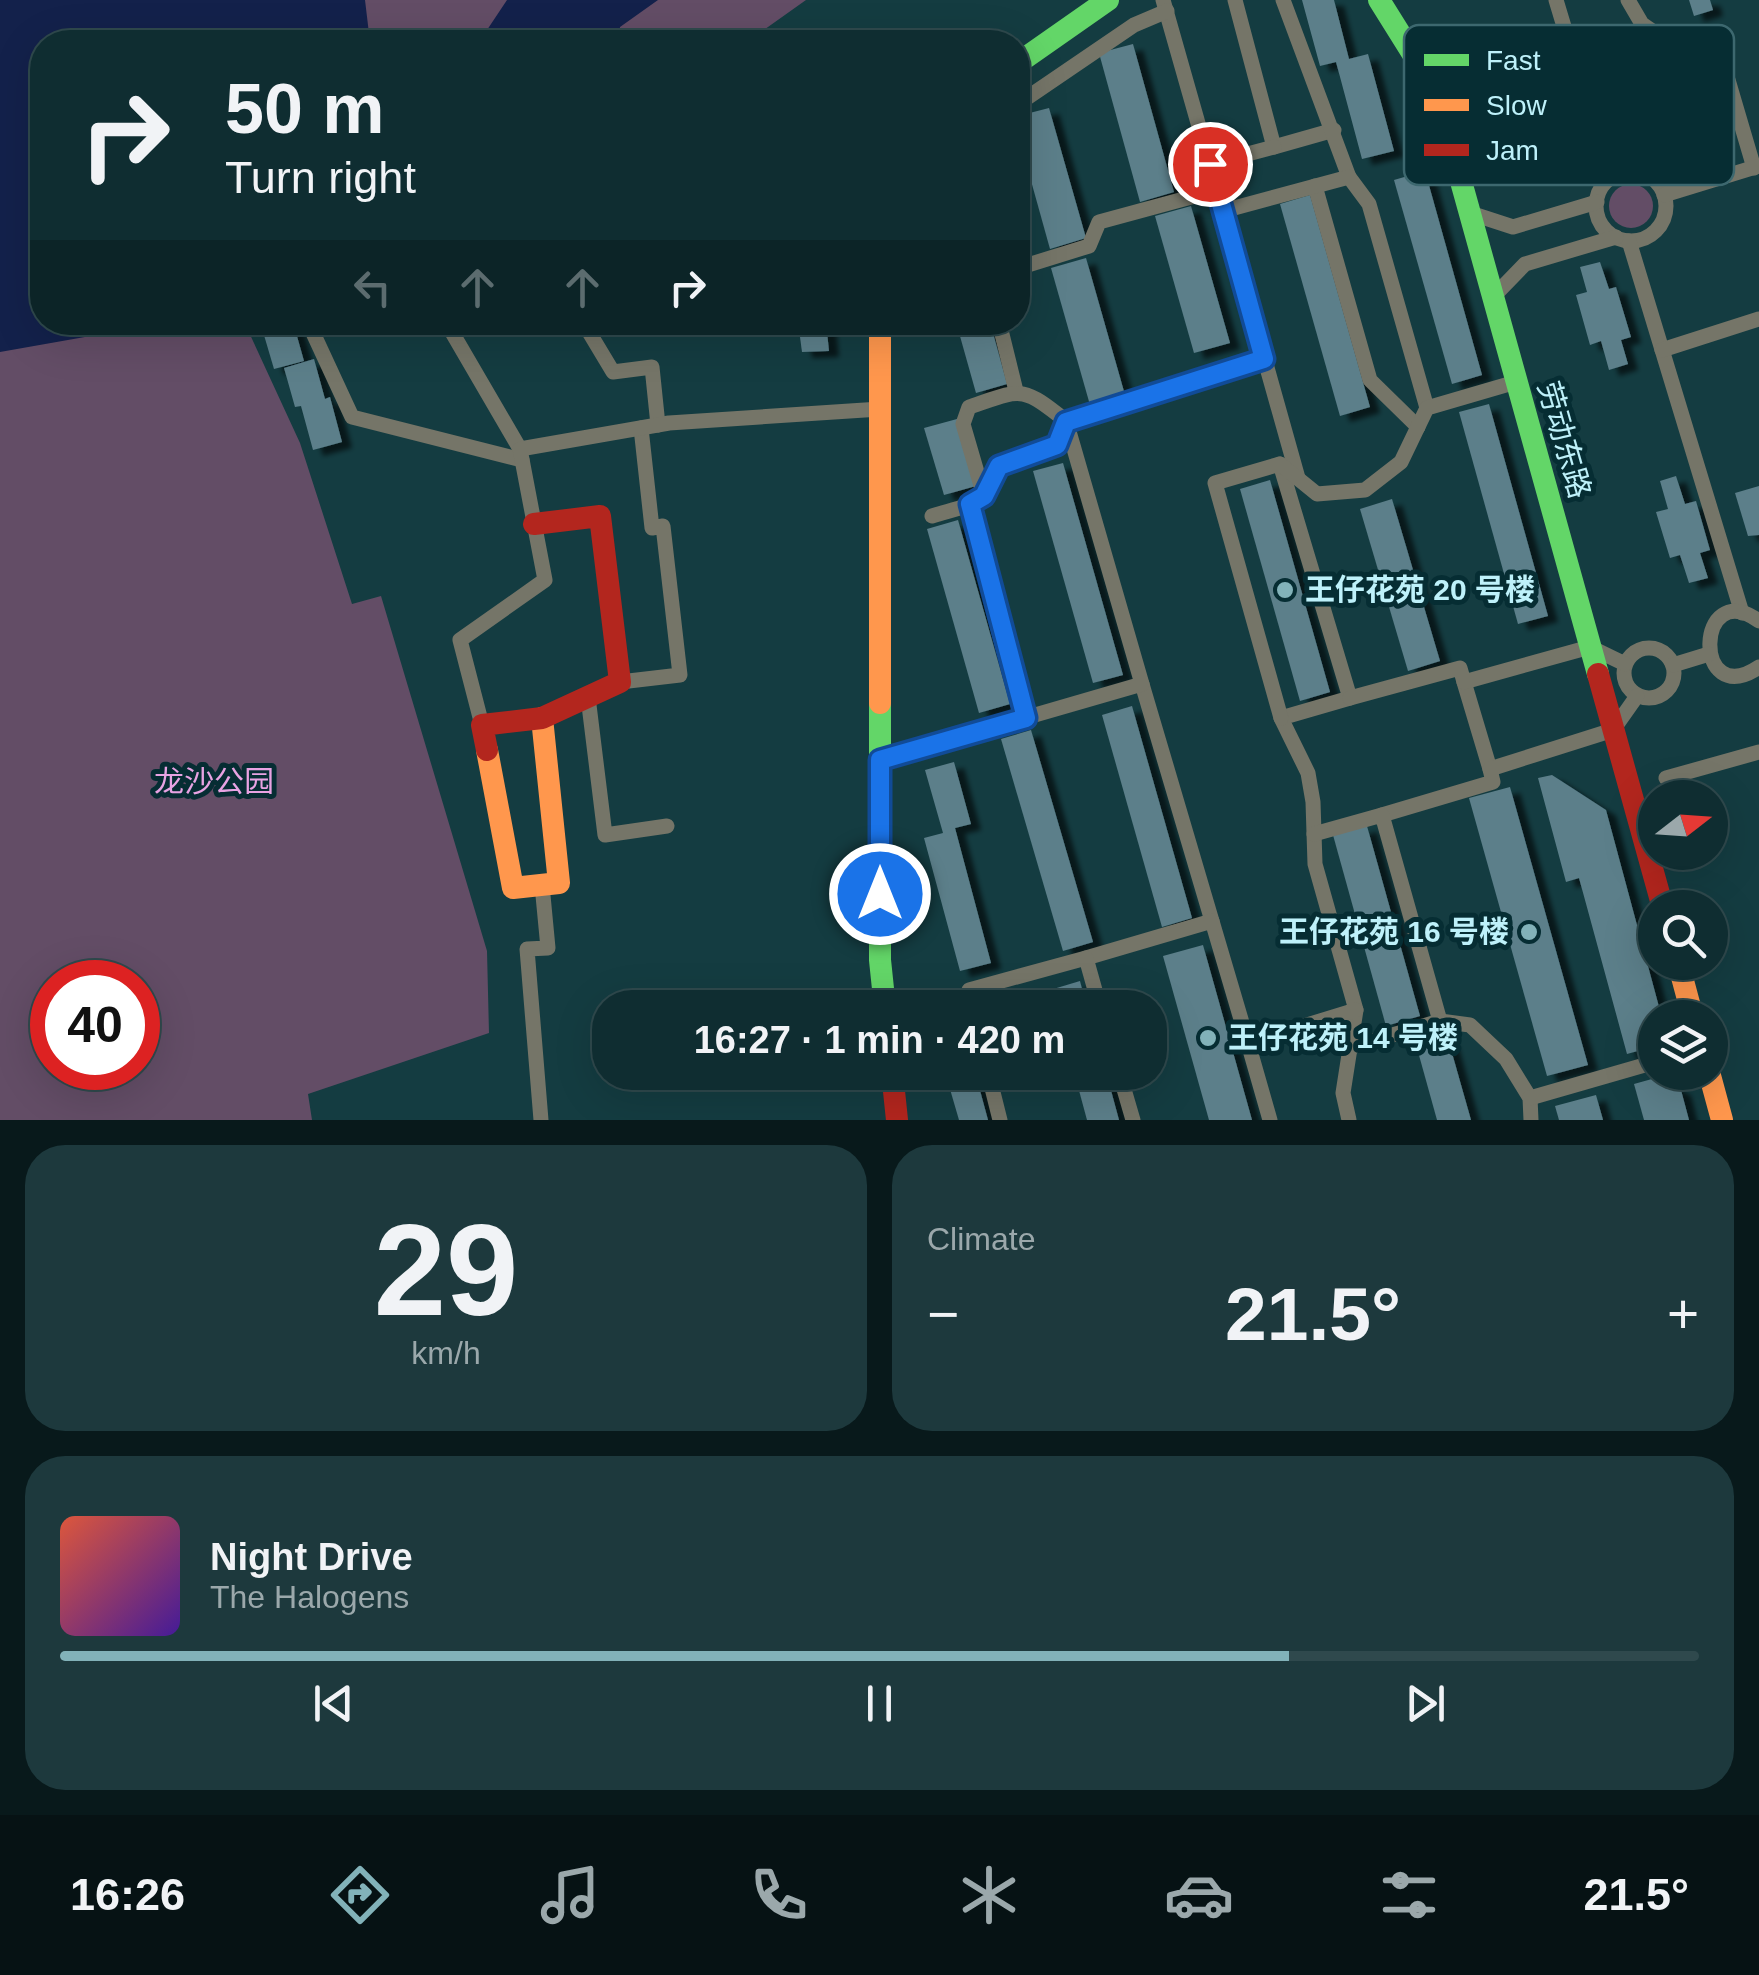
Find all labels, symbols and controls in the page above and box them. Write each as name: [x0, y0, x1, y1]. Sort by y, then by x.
legend: [1404, 25, 1734, 185]
text: Fast: [1486, 45, 1541, 76]
icon: right: [60, 70, 190, 200]
text: 50 m: [225, 70, 385, 148]
text: Slow: [1486, 90, 1547, 121]
pin: [1168, 122, 1253, 207]
text: Jam: [1486, 135, 1539, 166]
icon: arrive: [1183, 137, 1238, 192]
text: Turn right: [225, 152, 416, 203]
icon: left: [345, 260, 400, 315]
icon: ahead: [450, 260, 505, 315]
icon: ahead: [555, 260, 610, 315]
icon: right: [660, 260, 715, 315]
street label: 劳动东路: [1532, 378, 1597, 502]
place label: 王仔花苑 20 号楼: [1305, 573, 1535, 606]
marker: 王仔花苑 20 号楼: [1274, 579, 1296, 601]
park label: 龙沙公园: [154, 765, 274, 798]
north arrow: [1638, 780, 1728, 870]
map controls: [1638, 780, 1728, 1090]
position arrow: [828, 842, 932, 946]
button: search: [1638, 890, 1728, 980]
place label: 王仔花苑 16 号楼: [1279, 915, 1509, 948]
marker: 王仔花苑 16 号楼: [1518, 921, 1540, 943]
speed limit sign: 40: [30, 960, 160, 1090]
button: layers: [1638, 1000, 1728, 1090]
text: 16:27 · 1 min · 420 m: [694, 1019, 1065, 1061]
place label: 王仔花苑 14 号楼: [1228, 1021, 1458, 1054]
marker: 王仔花苑 14 号楼: [1197, 1027, 1219, 1049]
text: 29: [374, 1197, 518, 1343]
text: Climate: [927, 1221, 1035, 1257]
text: 21.5°: [1225, 1272, 1401, 1356]
text: −: [927, 1283, 959, 1345]
text: +: [1667, 1283, 1699, 1345]
text: km/h: [411, 1335, 481, 1371]
text: Night Drive: [210, 1536, 413, 1578]
text: The Halogens: [210, 1579, 409, 1615]
icon: previous: [306, 1676, 361, 1731]
icon: pause: [852, 1676, 907, 1731]
icon: next: [1398, 1676, 1453, 1731]
icon: directions: [325, 1860, 395, 1930]
icon: music: [535, 1860, 605, 1930]
icon: phone: [744, 1860, 814, 1930]
icon: climate: [954, 1860, 1024, 1930]
icon: car: [1164, 1860, 1234, 1930]
icon: filters: [1374, 1860, 1444, 1930]
text: 16:26: [70, 1869, 185, 1920]
text: 21.5°: [1583, 1869, 1689, 1920]

